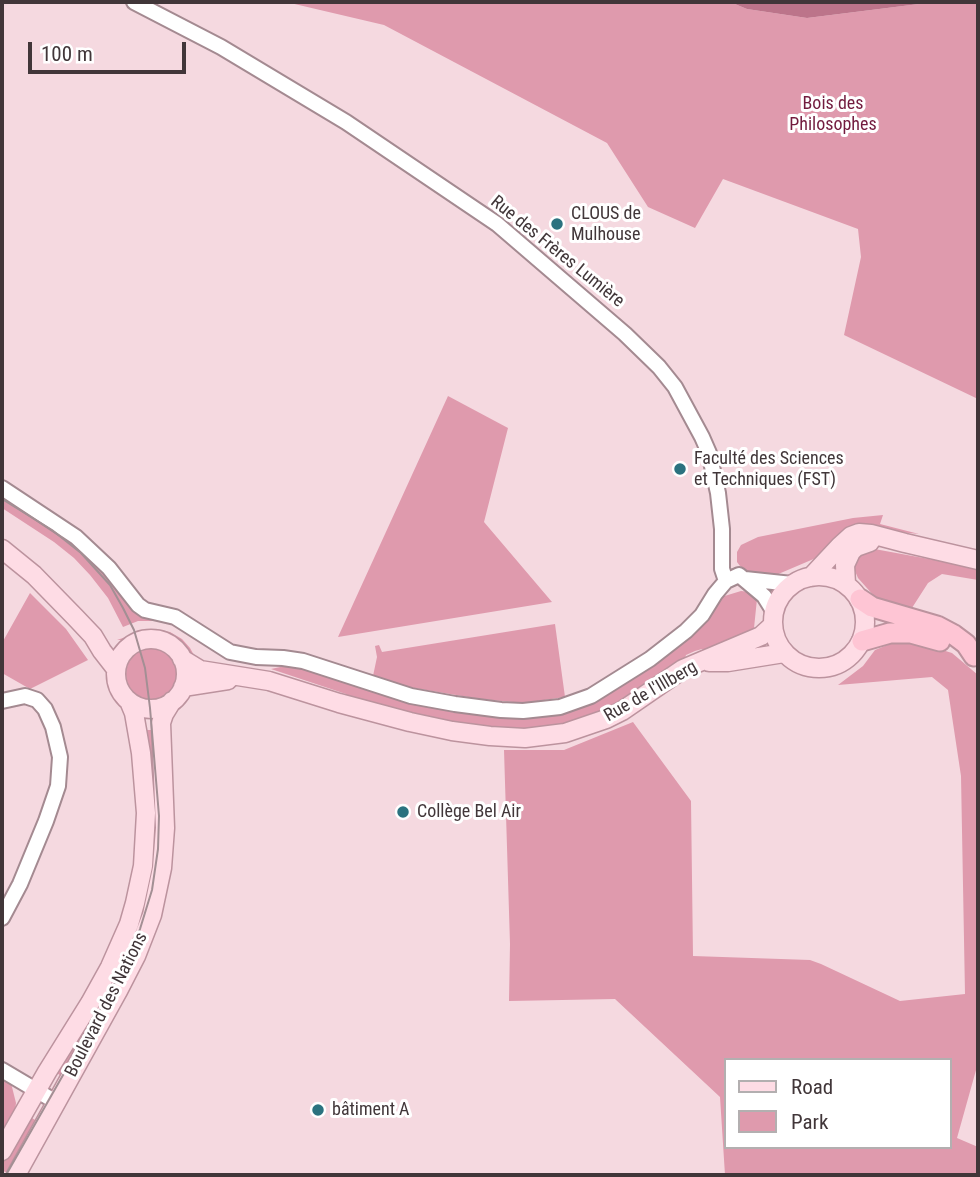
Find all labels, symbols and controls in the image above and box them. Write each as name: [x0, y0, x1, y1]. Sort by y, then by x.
scale bar: [32, 28, 189, 72]
text: 100 m: [41, 42, 93, 66]
park label: Bois des Philosophes: [789, 93, 877, 136]
street label: Rue des Frères Lumière: [486, 192, 628, 312]
place label: CLOUS de Mulhouse: [571, 203, 641, 246]
marker: CLOUS de Mulhouse: [549, 216, 565, 232]
place label: Faculté des Sciences et Techniques (FST): [694, 448, 844, 490]
marker: Faculté des Sciences et Techniques (FST): [672, 461, 688, 477]
street label: Rue de l'Illberg: [601, 657, 701, 727]
place label: Collège Bel Air: [417, 801, 521, 823]
marker: Collège Bel Air: [395, 804, 411, 820]
street label: Boulevard des Nations: [61, 929, 153, 1081]
legend: [724, 1058, 952, 1149]
text: Road: [791, 1075, 833, 1099]
place label: bâtiment A: [332, 1099, 410, 1121]
marker: bâtiment A: [310, 1102, 326, 1118]
text: Park: [791, 1110, 828, 1134]

